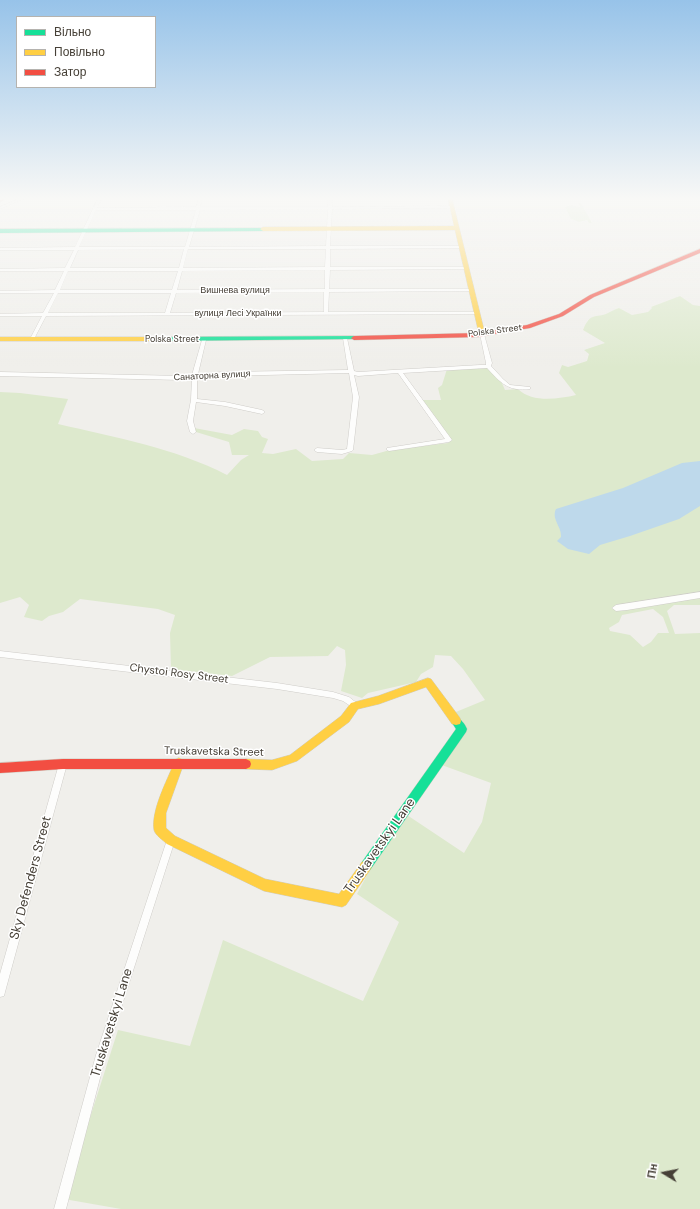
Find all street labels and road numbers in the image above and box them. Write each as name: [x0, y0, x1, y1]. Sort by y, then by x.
street label: Вишнева вулиця: [200, 286, 270, 296]
street label: вулиця Лесі Українки: [194, 309, 282, 319]
street label: Polska Street: [467, 322, 523, 340]
street label: Polska Street: [145, 335, 199, 345]
street label: Санаторна вулиця: [173, 369, 251, 383]
street label: Chystoi Rosy Street: [129, 661, 229, 687]
street label: Truskavetska Street: [164, 745, 264, 759]
street label: Truskavetskyi Lane: [341, 795, 419, 897]
street label: Sky Defenders Street: [7, 815, 55, 941]
street label: Truskavetskyi Lane: [88, 967, 136, 1079]

